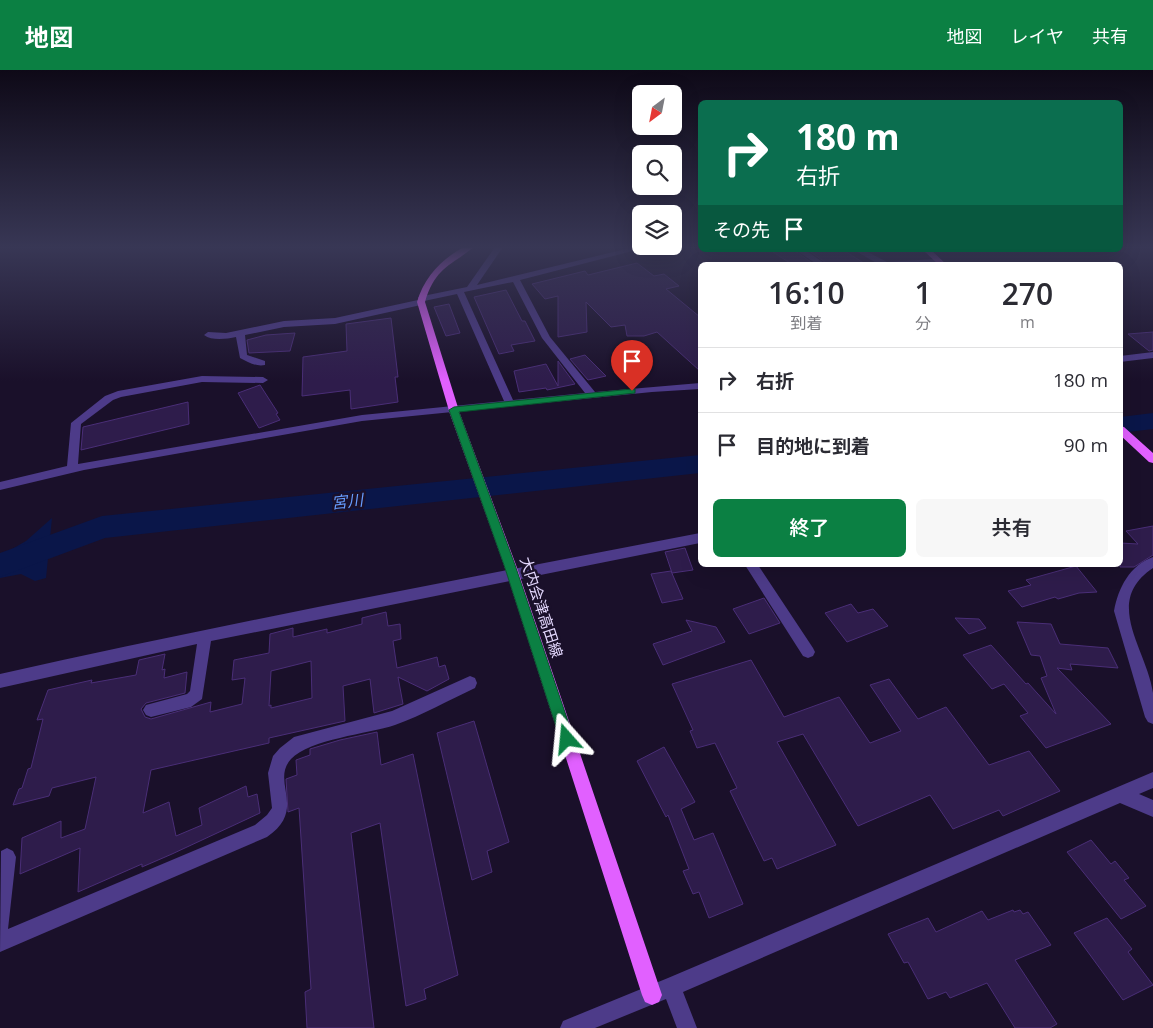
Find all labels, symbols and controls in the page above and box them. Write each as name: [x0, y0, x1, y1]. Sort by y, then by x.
text: 地図: [25, 20, 73, 53]
text: 地図: [947, 24, 983, 48]
text: レイヤ: [1011, 24, 1064, 48]
text: 共有: [1092, 24, 1128, 48]
north arrow: [632, 85, 682, 135]
map controls: [632, 85, 682, 255]
text: 180 m: [796, 113, 900, 160]
icon: right: [713, 120, 778, 185]
button: search: [632, 145, 682, 195]
text: 右折: [796, 160, 840, 190]
button: layers: [632, 205, 682, 255]
icon: arrive: [780, 215, 808, 243]
text: その先: [713, 217, 770, 243]
text: 16:10: [768, 272, 845, 313]
text: 1: [915, 272, 932, 313]
text: 270: [1002, 273, 1053, 314]
text: m: [1020, 311, 1035, 333]
text: 到着: [790, 312, 822, 334]
text: 分: [915, 312, 931, 334]
pin: [611, 340, 653, 391]
icon: arrive: [618, 347, 646, 375]
icon: right: [713, 366, 741, 394]
text: 180 m: [1053, 367, 1108, 393]
text: 右折: [756, 368, 794, 394]
icon: arrive: [713, 431, 741, 459]
text: 90 m: [1064, 432, 1108, 458]
text: 目的地に到着: [756, 433, 870, 459]
water label: 宮川: [330, 488, 366, 514]
button: 終了: [713, 499, 906, 557]
button: 共有: [916, 499, 1108, 557]
street label: 大内会津高田線: [516, 554, 568, 660]
position arrow: [540, 712, 592, 764]

